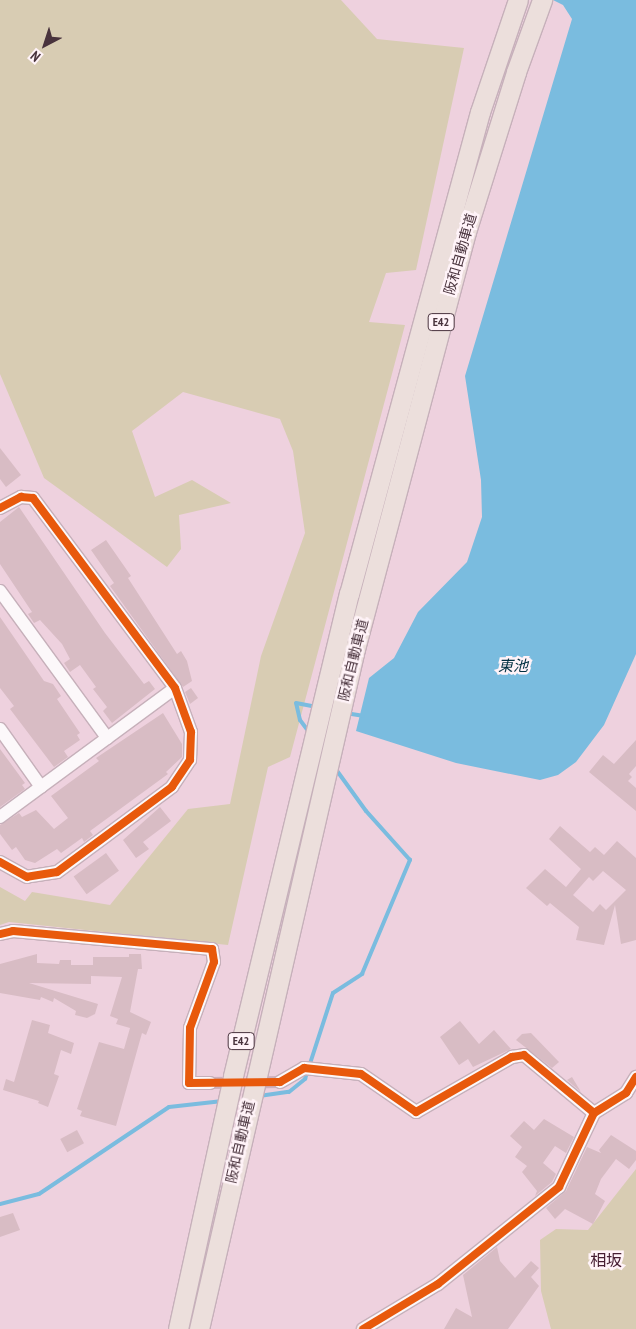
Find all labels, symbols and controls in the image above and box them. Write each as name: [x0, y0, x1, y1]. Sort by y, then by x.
north arrow: [20, 20, 70, 70]
text: N: [27, 47, 44, 66]
street label: 阪和自動車道: [440, 211, 480, 297]
road number: E42: [427, 313, 455, 332]
street label: 阪和自動車道: [335, 617, 371, 703]
water label: 東池: [498, 657, 528, 675]
road number: E42: [227, 1032, 255, 1050]
street label: 阪和自動車道: [222, 1099, 258, 1185]
district label: 相坂: [590, 1250, 622, 1270]

